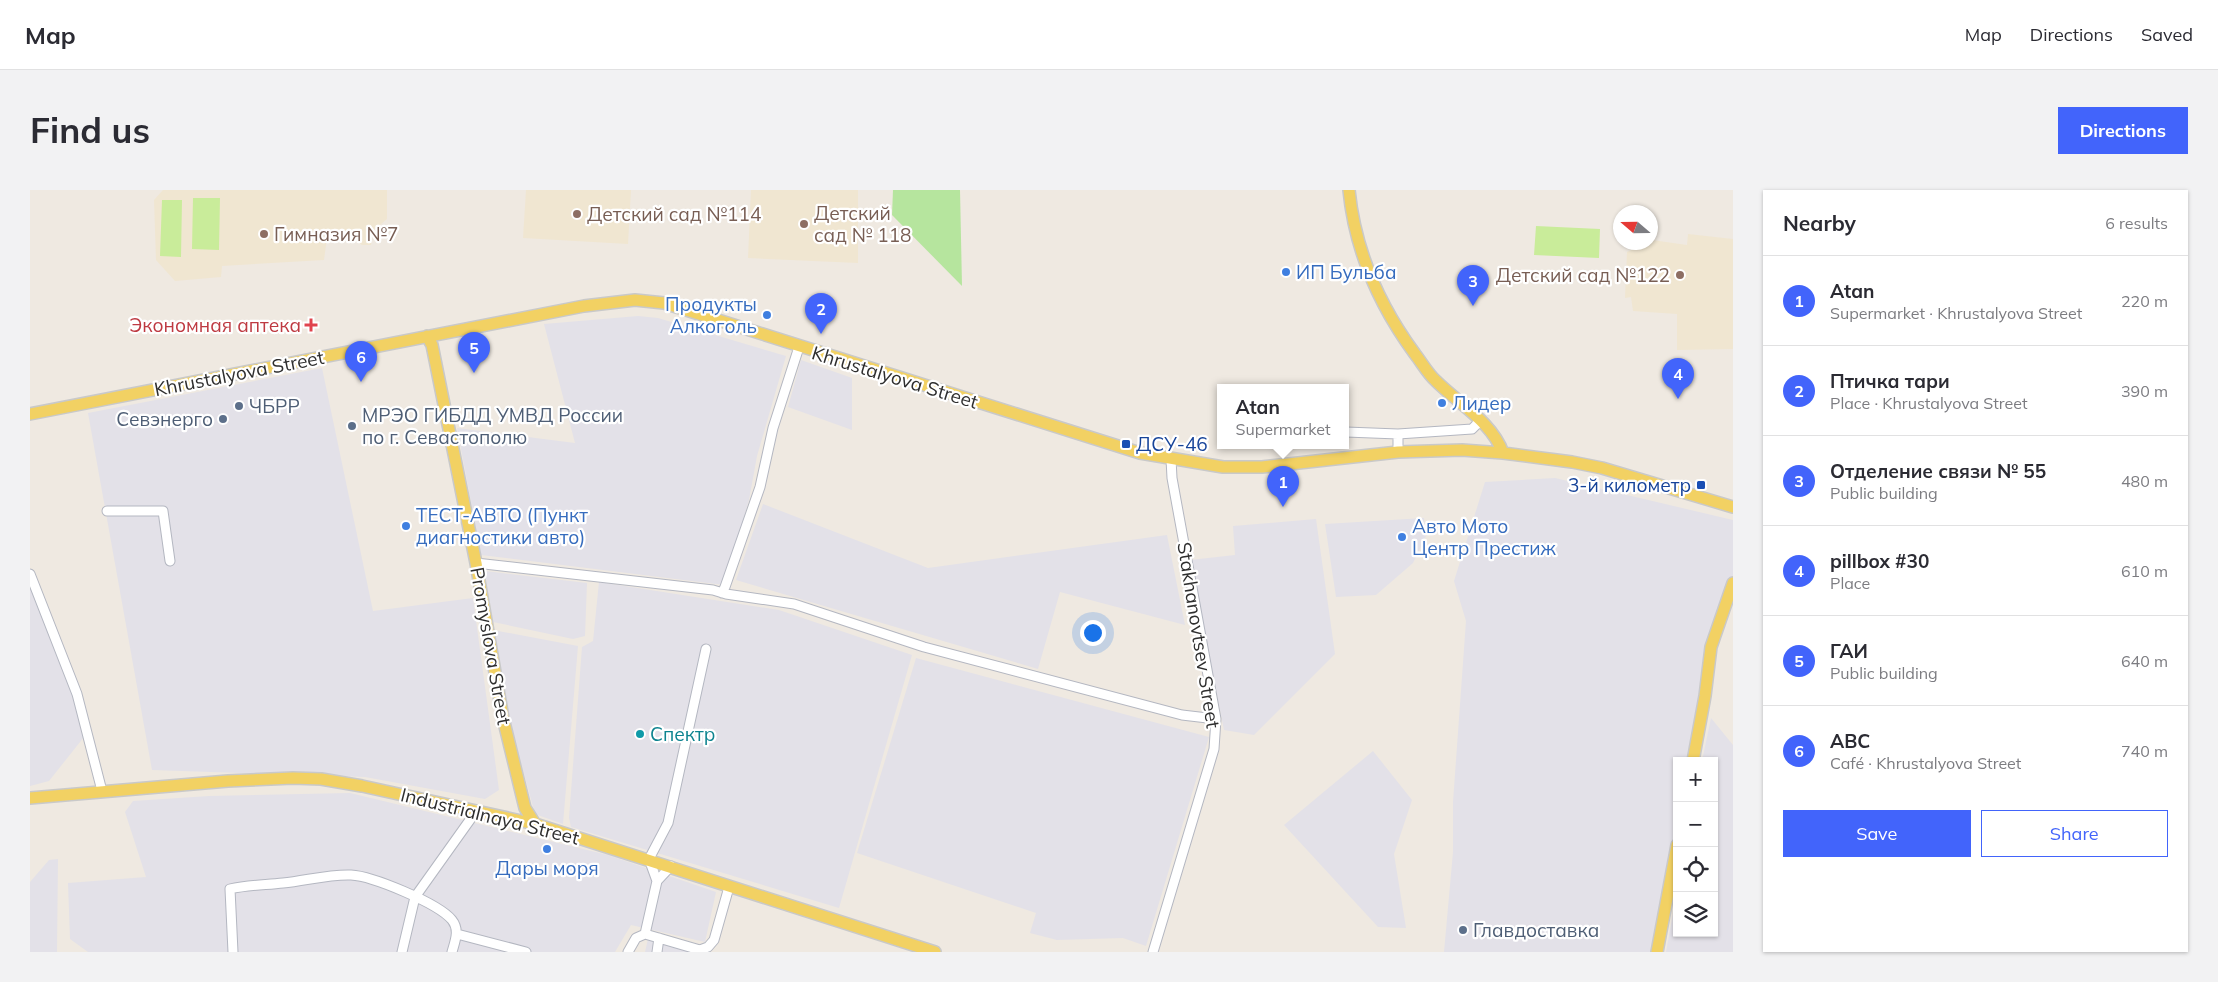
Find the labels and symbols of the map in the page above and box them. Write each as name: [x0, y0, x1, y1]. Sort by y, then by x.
place label: Детский сад № 118: [814, 201, 912, 247]
place label: Детский сад №114: [587, 202, 761, 226]
north arrow: [1613, 205, 1658, 250]
marker: Детский сад №114: [571, 208, 583, 220]
marker: Детский сад № 118: [798, 218, 810, 230]
place label: Гимназия №7: [274, 222, 398, 246]
marker: Гимназия №7: [258, 228, 270, 240]
place label: ИП Бульба: [1296, 260, 1397, 284]
place label: Детский сад №122: [1496, 263, 1670, 287]
pin: 3: [1457, 265, 1489, 306]
marker: ИП Бульба: [1280, 266, 1292, 278]
marker: Детский сад №122: [1674, 269, 1686, 281]
place label: Продукты Алкоголь: [665, 292, 757, 338]
pin: 2: [805, 293, 837, 334]
marker: Продукты Алкоголь: [761, 309, 773, 321]
place label: Экономная аптека: [129, 313, 301, 337]
marker: Экономная аптека: [305, 319, 317, 331]
pin: 5: [458, 332, 490, 373]
street label: Khrustalyova Street: [809, 340, 981, 414]
pin: 6: [345, 341, 377, 382]
street label: Khrustalyova Street: [152, 345, 326, 401]
pin: 4: [1662, 358, 1694, 399]
place label: Лидер: [1452, 391, 1511, 415]
place label: ЧБРР: [249, 394, 300, 418]
marker: Лидер: [1436, 397, 1448, 409]
marker: ЧБРР: [233, 400, 245, 412]
place label: МРЭО ГИБДД УМВД России по г. Севастополю: [362, 403, 623, 449]
place label: Севэнерго: [116, 407, 213, 431]
marker: Севэнерго: [217, 413, 229, 425]
marker: МРЭО ГИБДД УМВД России по г. Севастополю: [346, 420, 358, 432]
place label: ДСУ-46: [1136, 432, 1208, 456]
marker: ДСУ-46: [1120, 438, 1132, 450]
pin: 1: [1267, 466, 1299, 507]
place label: 3-й километр: [1568, 473, 1691, 497]
marker: 3-й километр: [1695, 479, 1707, 491]
place label: ТЕСТ-АВТО (Пункт диагностики авто): [416, 503, 588, 549]
place label: Авто Мото Центр Престиж: [1412, 514, 1557, 560]
marker: ТЕСТ-АВТО (Пункт диагностики авто): [400, 520, 412, 532]
marker: Авто Мото Центр Престиж: [1396, 531, 1408, 543]
street label: Stakhanovtsev Street: [1172, 540, 1226, 730]
street label: Promyslova Street: [465, 565, 517, 727]
your location: [1080, 620, 1106, 646]
place label: Спектр: [650, 722, 715, 746]
marker: Спектр: [634, 728, 646, 740]
street label: Industrialnaya Street: [398, 782, 582, 850]
marker: Дары моря: [541, 843, 553, 855]
place label: Дары моря: [495, 856, 599, 880]
place label: Главдоставка: [1473, 918, 1599, 942]
marker: Главдоставка: [1457, 924, 1469, 936]

